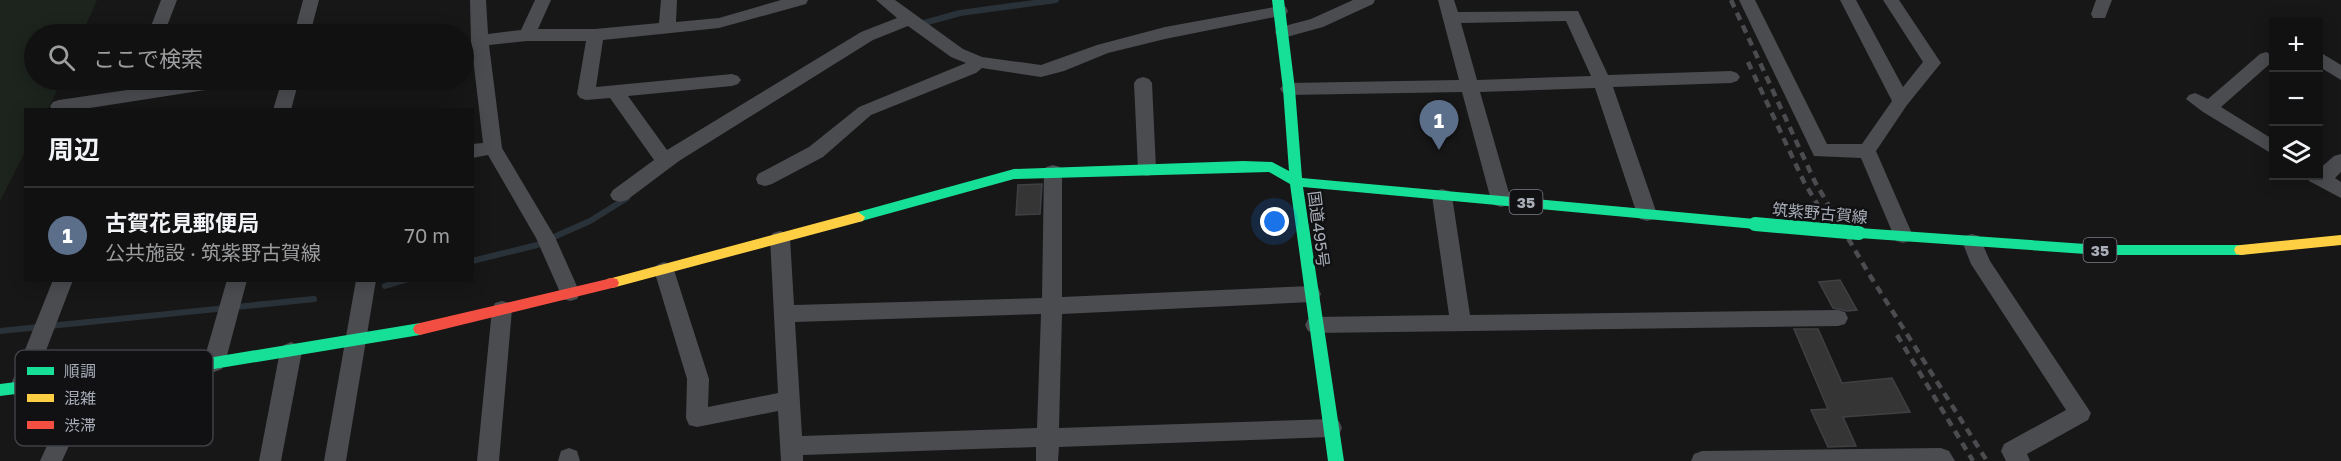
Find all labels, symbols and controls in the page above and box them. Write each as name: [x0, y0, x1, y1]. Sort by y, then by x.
map controls: [2269, 18, 2323, 180]
button: +: [2269, 18, 2323, 72]
search box: [24, 24, 474, 90]
icon: search: [45, 41, 78, 74]
text: ここで検索: [93, 45, 203, 72]
button: −: [2269, 72, 2323, 126]
pin: 1: [1420, 100, 1458, 150]
button: layers: [2269, 126, 2323, 180]
text: 周辺: [48, 134, 100, 165]
street label: 国道495号: [1304, 190, 1334, 268]
road number: 35: [1510, 190, 1543, 214]
street label: 筑紫野古賀線: [1771, 199, 1869, 227]
your location: [1260, 207, 1289, 236]
text: 古賀花見郵便局: [105, 209, 259, 236]
text: 1: [62, 223, 73, 247]
text: 70 m: [404, 223, 450, 247]
road number: 35: [2084, 238, 2116, 262]
text: 公共施設 · 筑紫野古賀線: [105, 240, 321, 264]
legend: [15, 350, 213, 446]
text: 順調: [64, 361, 96, 381]
text: 混雑: [64, 388, 96, 408]
text: 渋滞: [64, 415, 96, 435]

